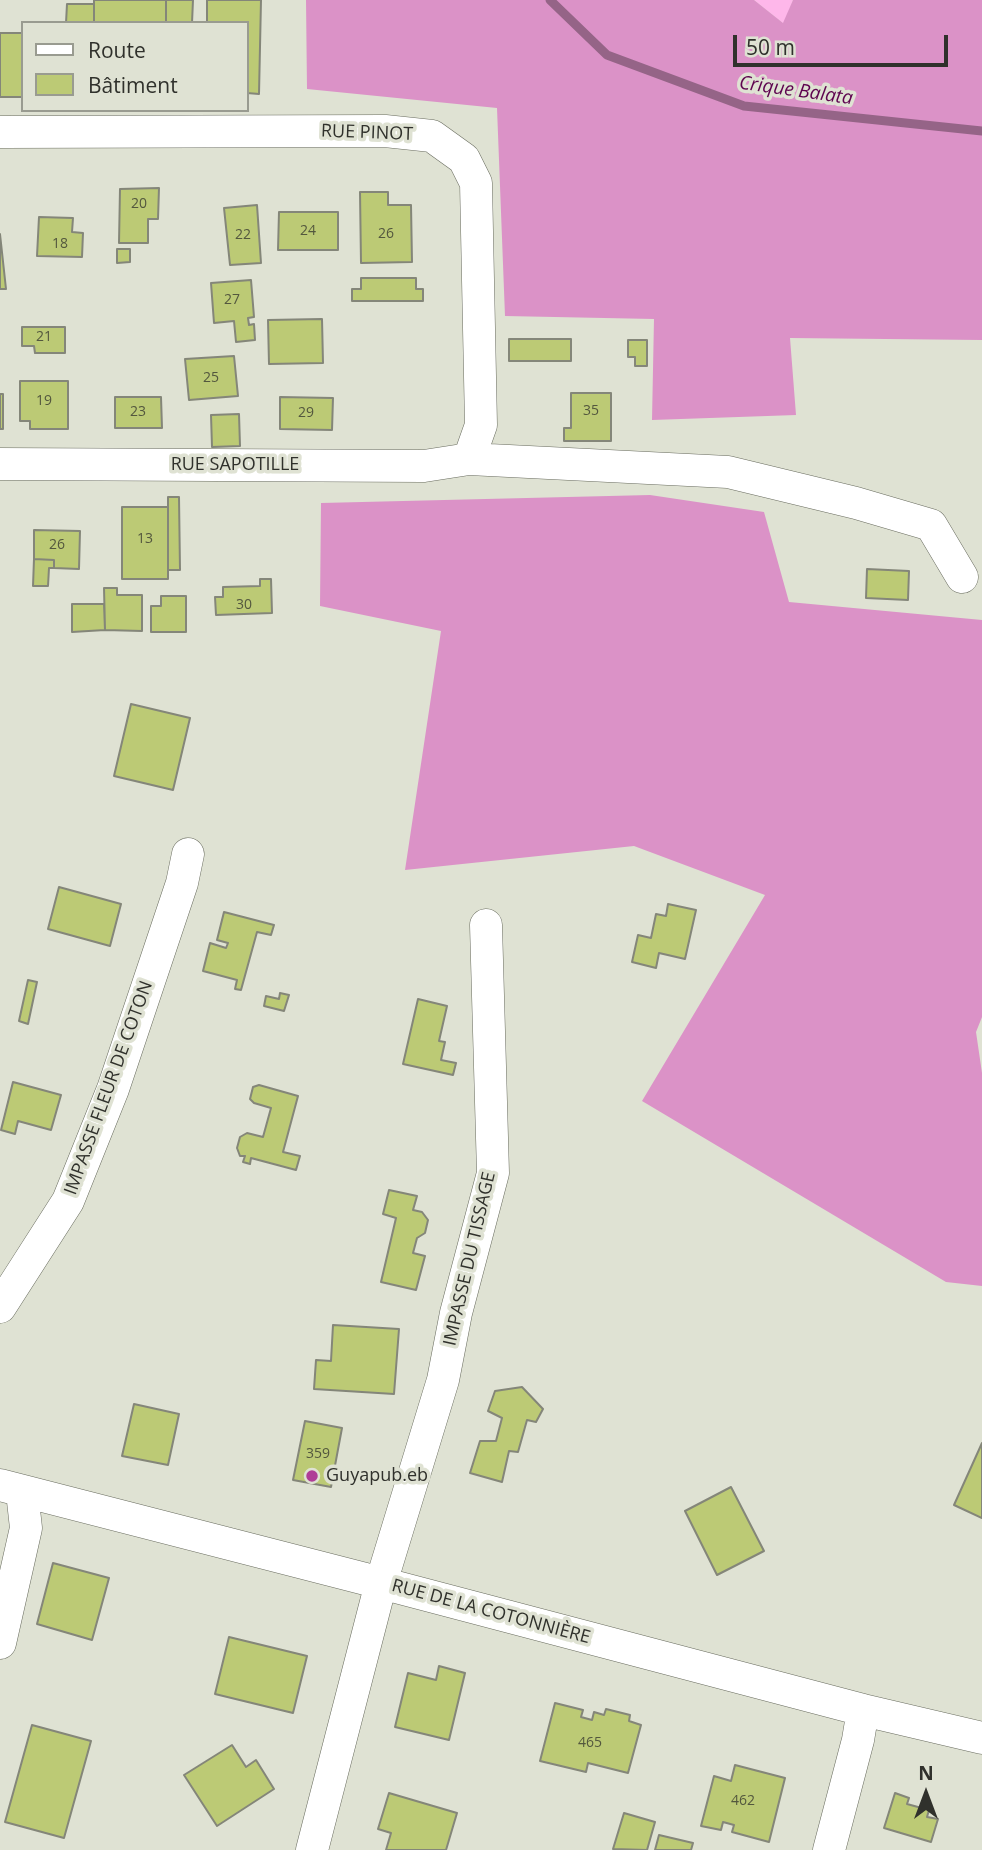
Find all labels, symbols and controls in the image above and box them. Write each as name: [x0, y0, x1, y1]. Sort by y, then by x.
legend: [21, 21, 248, 112]
scale bar: [737, 21, 952, 65]
text: 50 m: [746, 33, 795, 61]
text: Route: [88, 36, 146, 64]
text: Bâtiment: [88, 71, 178, 99]
water label: Crique Balata: [738, 72, 854, 110]
street label: RUE PINOT: [321, 121, 413, 145]
house number: 20: [131, 196, 147, 212]
house number: 24: [300, 223, 316, 239]
house number: 26: [378, 226, 394, 242]
house number: 22: [235, 227, 251, 243]
house number: 18: [52, 236, 68, 252]
house number: 27: [224, 292, 240, 308]
house number: 21: [36, 329, 52, 345]
house number: 25: [203, 370, 219, 386]
house number: 19: [36, 393, 52, 409]
house number: 35: [583, 403, 599, 419]
house number: 23: [130, 404, 146, 420]
house number: 29: [298, 405, 314, 421]
street label: RUE SAPOTILLE: [171, 454, 299, 476]
house number: 13: [137, 531, 153, 547]
house number: 26: [49, 537, 65, 553]
house number: 30: [236, 597, 252, 613]
street label: IMPASSE FLEUR DE COTON: [60, 978, 158, 1198]
street label: IMPASSE DU TISSAGE: [439, 1170, 501, 1348]
house number: 359: [306, 1446, 330, 1462]
place label: Guyapub.eb: [326, 1465, 428, 1487]
marker: Guyapub.eb: [304, 1468, 320, 1484]
street label: RUE DE LA COTONNIÈRE: [389, 1575, 593, 1649]
house number: 465: [578, 1735, 602, 1751]
north arrow: [891, 1759, 961, 1829]
text: N: [918, 1760, 934, 1786]
house number: 462: [731, 1793, 755, 1809]

